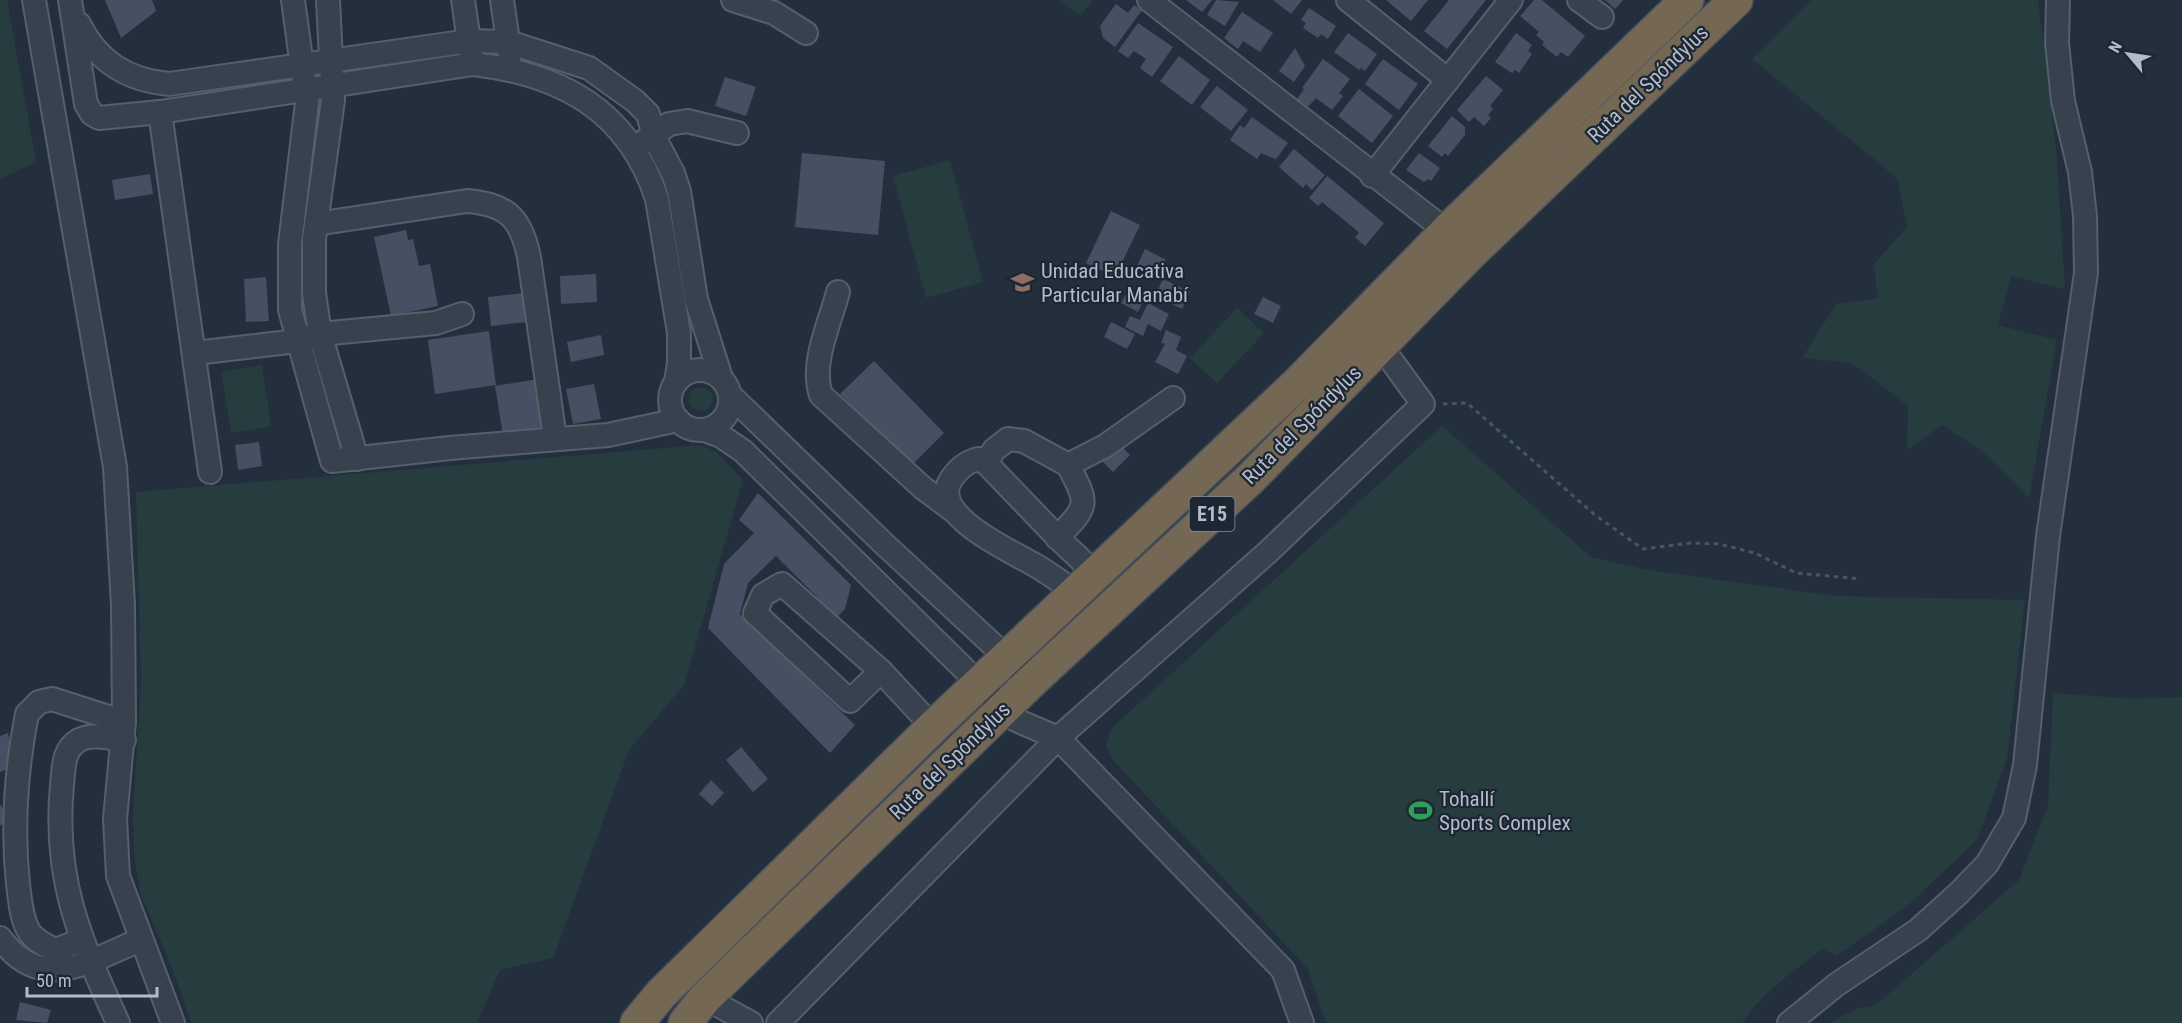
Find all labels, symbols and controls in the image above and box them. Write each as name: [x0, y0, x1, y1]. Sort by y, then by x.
street label: Ruta del Spóndylus: [1583, 21, 1713, 147]
north arrow: [2098, 24, 2158, 84]
text: N: [2105, 38, 2126, 56]
place label: Unidad Educativa Particular Manabí: [1041, 259, 1189, 307]
school or university icon: Unidad Educativa Particular Manabí: [1010, 270, 1036, 296]
street label: Ruta del Spóndylus: [1238, 361, 1366, 489]
road number: E15: [1190, 497, 1234, 531]
street label: Ruta del Spóndylus: [885, 698, 1015, 824]
place label: Tohallí Sports Complex: [1439, 787, 1571, 835]
sports icon: Tohallí Sports Complex: [1408, 798, 1434, 824]
scale bar: [27, 960, 158, 998]
text: 50 m: [36, 970, 71, 991]

